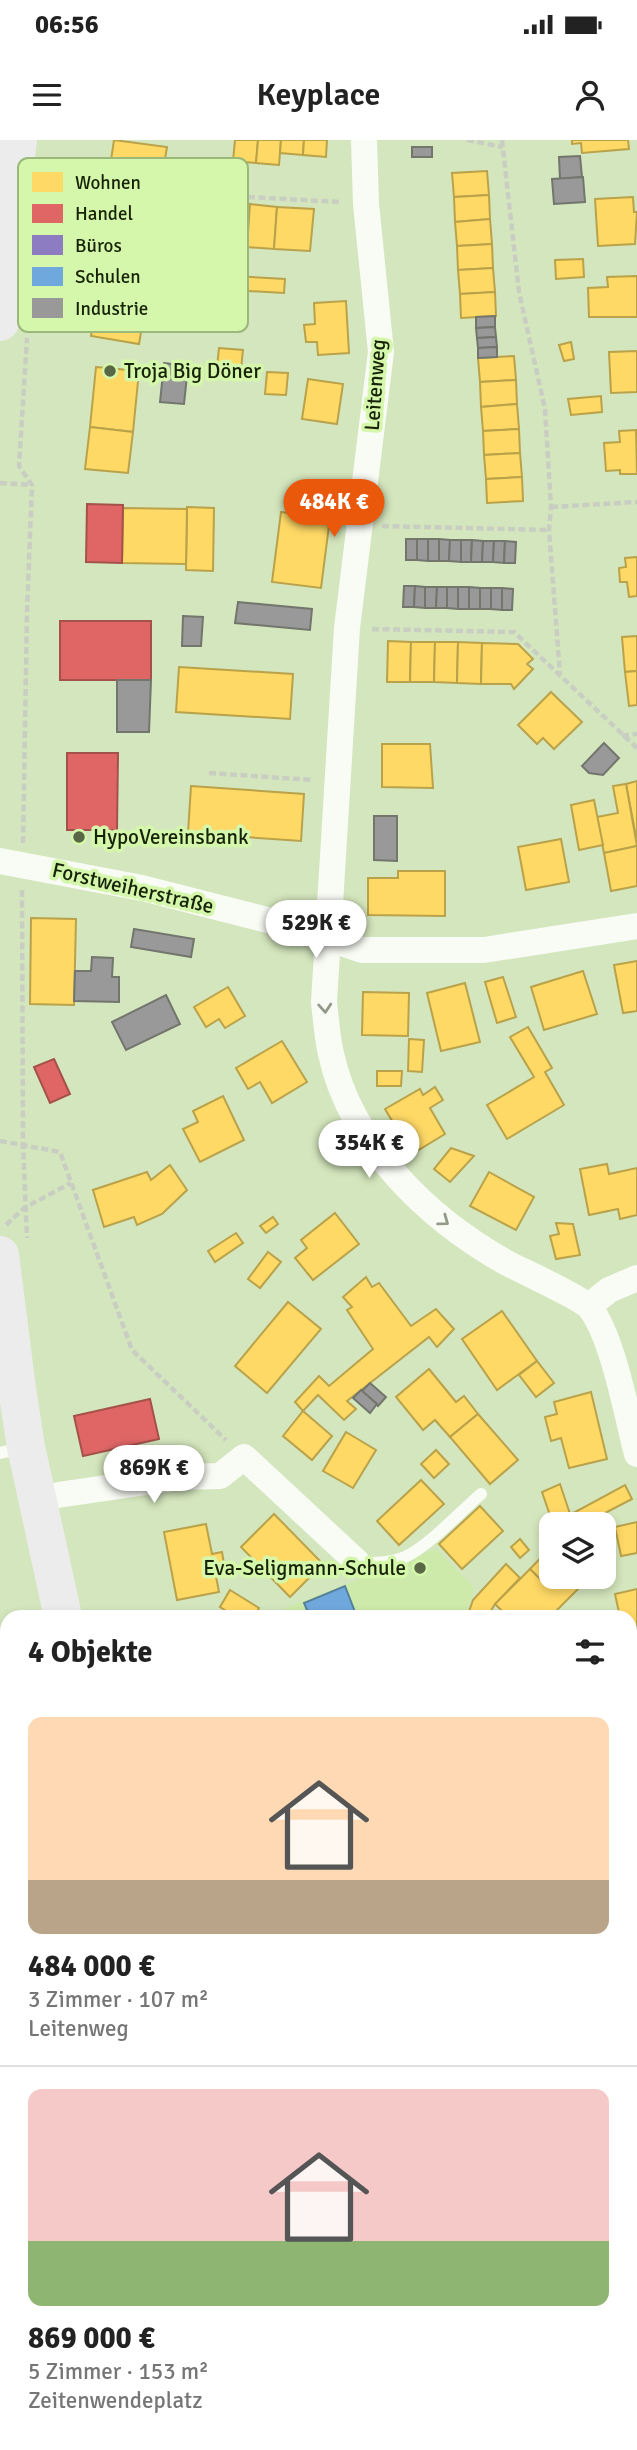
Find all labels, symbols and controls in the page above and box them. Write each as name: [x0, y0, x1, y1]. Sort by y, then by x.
text: 06:56: [35, 9, 99, 41]
text: Keyplace: [256, 75, 381, 114]
icon: menu: [28, 76, 66, 114]
icon: person: [571, 76, 609, 114]
legend: [18, 158, 248, 332]
text: Wohnen: [75, 171, 141, 195]
text: Handel: [75, 202, 133, 226]
text: Büros: [75, 234, 122, 258]
text: Schulen: [75, 265, 141, 289]
text: Industrie: [75, 297, 148, 321]
street label: Leitenweg: [359, 338, 391, 432]
place label: Troja Big Döner: [124, 358, 261, 384]
marker: Troja Big Döner: [102, 363, 118, 379]
pin: 484K €: [277, 480, 391, 539]
text: 484K €: [299, 487, 369, 516]
place label: HypoVereinsbank: [93, 824, 249, 850]
marker: HypoVereinsbank: [71, 829, 87, 845]
street label: Forstweiherstraße: [50, 857, 216, 919]
pin: 529K €: [259, 900, 373, 960]
text: 529K €: [281, 908, 351, 937]
one-way arrow: [318, 1003, 333, 1014]
pin: 354K €: [312, 1121, 426, 1180]
text: 354K €: [334, 1128, 404, 1157]
one-way arrow: [436, 1213, 449, 1225]
pin: 869K €: [97, 1446, 211, 1505]
text: 869K €: [119, 1453, 189, 1482]
map controls: [539, 1512, 616, 1589]
button: layers: [539, 1512, 616, 1589]
place label: Eva-Seligmann-Schule: [203, 1555, 406, 1581]
marker: Eva-Seligmann-Schule: [412, 1560, 428, 1576]
icon: filters: [571, 1633, 609, 1671]
text: 4 Objekte: [28, 1634, 152, 1671]
icon: home: [256, 1762, 382, 1888]
text: 484 000 €: [28, 1948, 155, 1985]
text: 3 Zimmer · 107 m²: [28, 1985, 209, 2014]
text: Leitenweg: [28, 2014, 129, 2043]
icon: home: [256, 2134, 382, 2260]
text: 869 000 €: [28, 2320, 155, 2357]
text: 5 Zimmer · 153 m²: [28, 2357, 209, 2386]
text: Zeitenwendeplatz: [28, 2386, 203, 2415]

